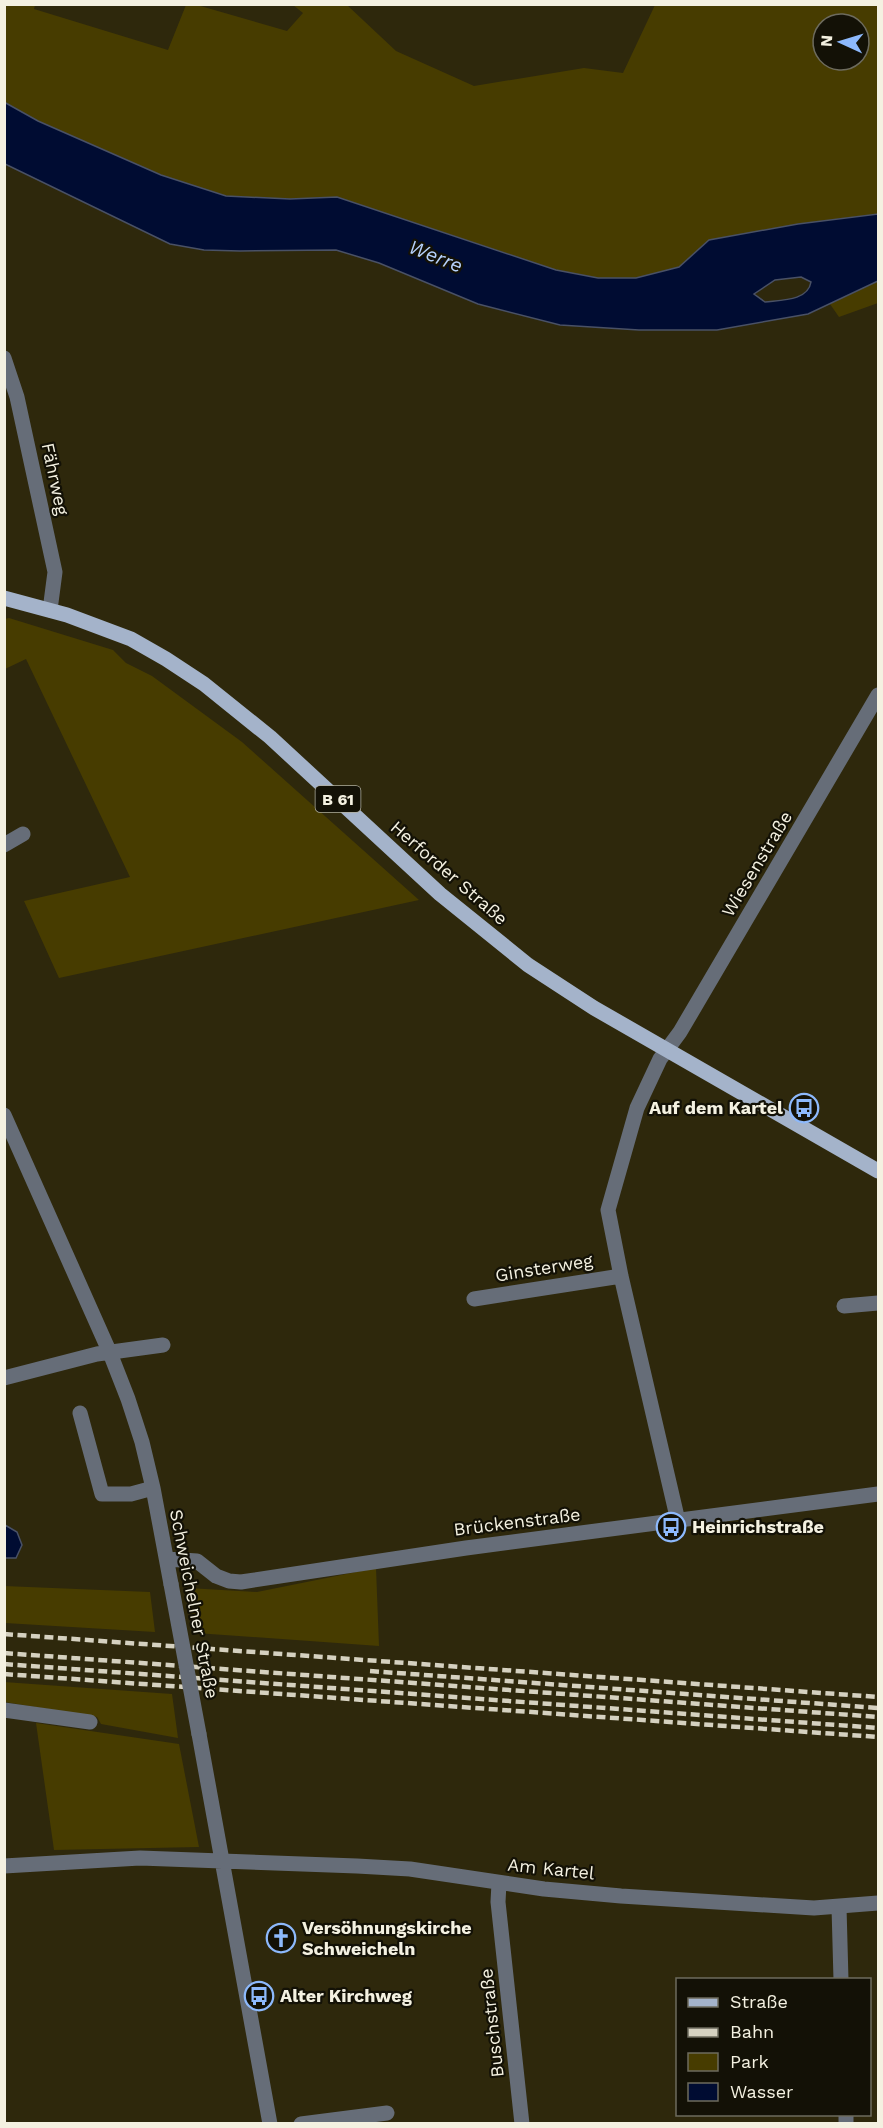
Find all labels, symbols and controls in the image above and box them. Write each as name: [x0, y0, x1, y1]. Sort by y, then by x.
north arrow: [811, 12, 871, 72]
text: N: [817, 34, 836, 48]
water label: Werre: [405, 234, 467, 278]
street label: Fährweg: [38, 441, 73, 517]
road number: B 61: [316, 786, 360, 812]
street label: Wiesenstraße: [717, 807, 796, 920]
street label: Herforder Straße: [387, 816, 512, 929]
bus stop icon: Auf dem Kartel: [788, 1092, 820, 1124]
place label: Auf dem Kartel: [649, 1097, 783, 1118]
street label: Ginsterweg: [494, 1249, 595, 1286]
street label: Brückenstraße: [452, 1503, 581, 1540]
street label: Schweichelner Straße: [166, 1508, 223, 1700]
bus stop icon: Heinrichstraße: [655, 1511, 687, 1543]
place label: Heinrichstraße: [692, 1516, 824, 1537]
street label: Am Kartel: [507, 1854, 596, 1884]
place label: Versöhnungskirche Schweicheln: [302, 1917, 472, 1959]
church icon: Versöhnungskirche Schweicheln: [265, 1922, 297, 1954]
street label: Buschstraße: [475, 1968, 508, 2079]
legend: [676, 1978, 871, 2116]
bus stop icon: Alter Kirchweg: [243, 1980, 275, 2012]
place label: Alter Kirchweg: [280, 1985, 413, 2006]
text: Straße: [730, 1991, 788, 2012]
text: Bahn: [730, 2021, 774, 2042]
text: Park: [730, 2051, 769, 2072]
text: Wasser: [730, 2081, 793, 2102]

